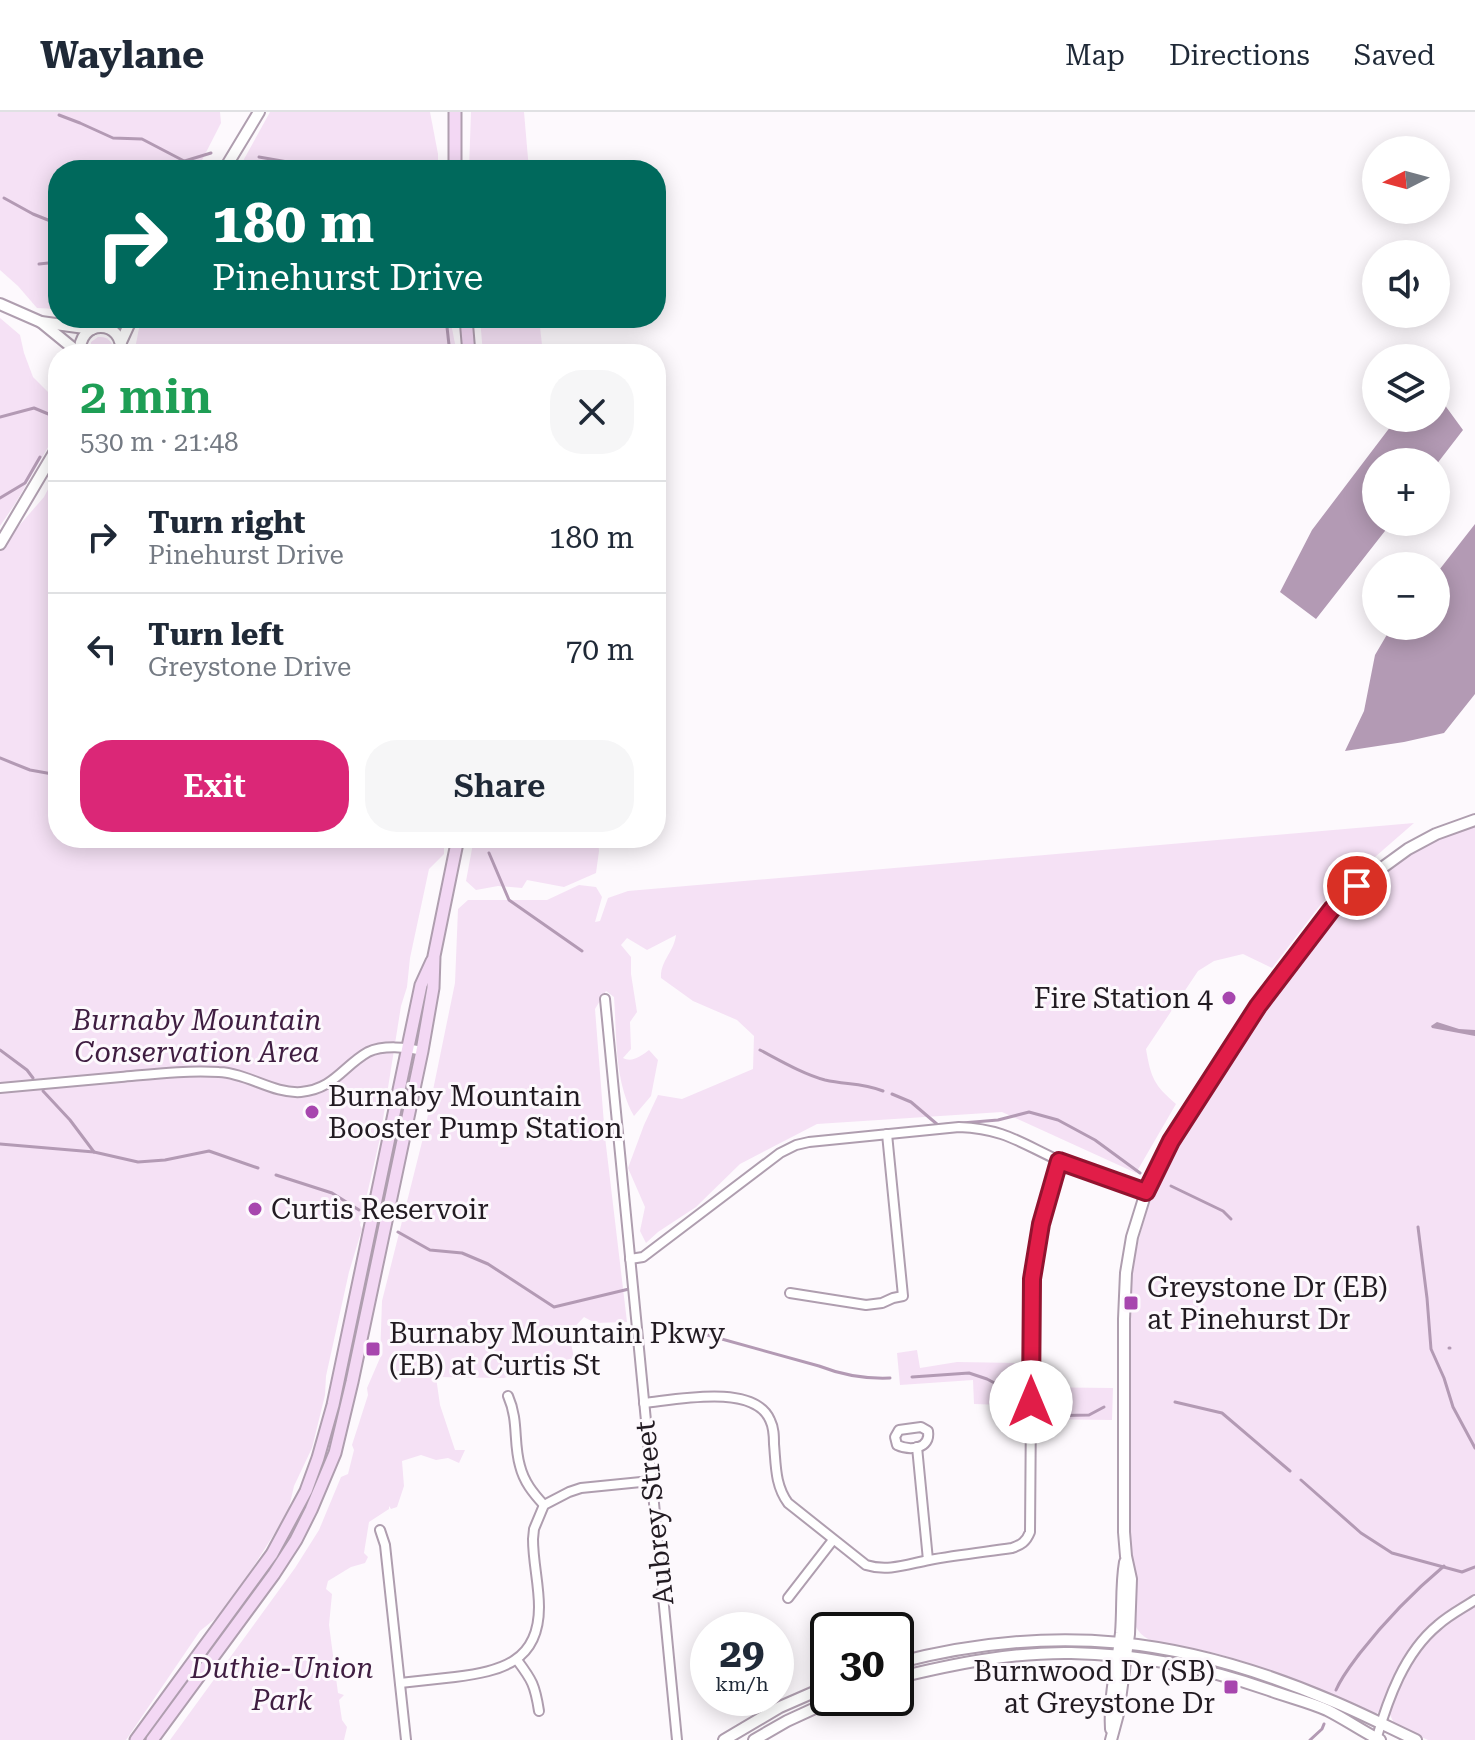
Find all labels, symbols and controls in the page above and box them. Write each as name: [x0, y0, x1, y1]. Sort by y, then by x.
text: Waylane: [40, 33, 204, 77]
text: Map: [1065, 39, 1125, 72]
text: Directions: [1169, 39, 1310, 72]
text: Saved: [1354, 39, 1435, 72]
north arrow: [1362, 136, 1450, 224]
map controls: [1362, 136, 1450, 640]
text: 180 m: [212, 190, 374, 256]
icon: right: [80, 192, 184, 296]
button: sound: [1362, 240, 1450, 328]
text: Pinehurst Drive: [212, 257, 483, 299]
button: layers: [1362, 344, 1450, 432]
text: 2 min: [80, 369, 212, 425]
button: close: [550, 370, 634, 454]
text: 530 m · 21:48: [80, 427, 239, 457]
button: +: [1362, 448, 1450, 536]
text: Turn right: [148, 505, 305, 540]
icon: right: [80, 515, 124, 559]
text: 180 m: [549, 520, 634, 555]
text: Pinehurst Drive: [148, 540, 344, 570]
button: −: [1362, 552, 1450, 640]
text: Turn left: [148, 617, 284, 652]
icon: left: [80, 627, 124, 671]
text: 70 m: [565, 632, 634, 667]
text: Greystone Drive: [148, 652, 351, 682]
button: Exit: [80, 740, 349, 832]
button: Share: [365, 740, 634, 832]
pin: [1323, 852, 1391, 920]
icon: arrive: [1335, 864, 1379, 908]
place label: Fire Station 4: [1034, 982, 1213, 1015]
marker: Fire Station 4: [1220, 989, 1238, 1007]
park label: Burnaby Mountain Conservation Area: [71, 1004, 322, 1069]
place label: Burnaby Mountain Booster Pump Station: [328, 1080, 623, 1145]
marker: Burnaby Mountain Booster Pump Station: [303, 1103, 321, 1121]
place label: Curtis Reservoir: [271, 1193, 489, 1226]
marker: Curtis Reservoir: [246, 1200, 264, 1218]
place label: Greystone Dr (EB) at Pinehurst Dr: [1147, 1271, 1388, 1336]
marker: Greystone Dr (EB) at Pinehurst Dr: [1122, 1294, 1140, 1312]
place label: Burnaby Mountain Pkwy (EB) at Curtis St: [389, 1317, 726, 1382]
marker: Burnaby Mountain Pkwy (EB) at Curtis St: [364, 1340, 382, 1358]
position arrow: [989, 1360, 1073, 1444]
street label: Aubrey Street: [628, 1419, 681, 1607]
speed limit sign: 30: [810, 1612, 914, 1716]
text: 29: [720, 1630, 764, 1677]
park label: Duthie-Union Park: [189, 1652, 374, 1717]
place label: Burnwood Dr (SB) at Greystone Dr: [973, 1655, 1215, 1720]
text: km/h: [715, 1672, 769, 1696]
marker: Burnwood Dr (SB) at Greystone Dr: [1222, 1678, 1240, 1696]

